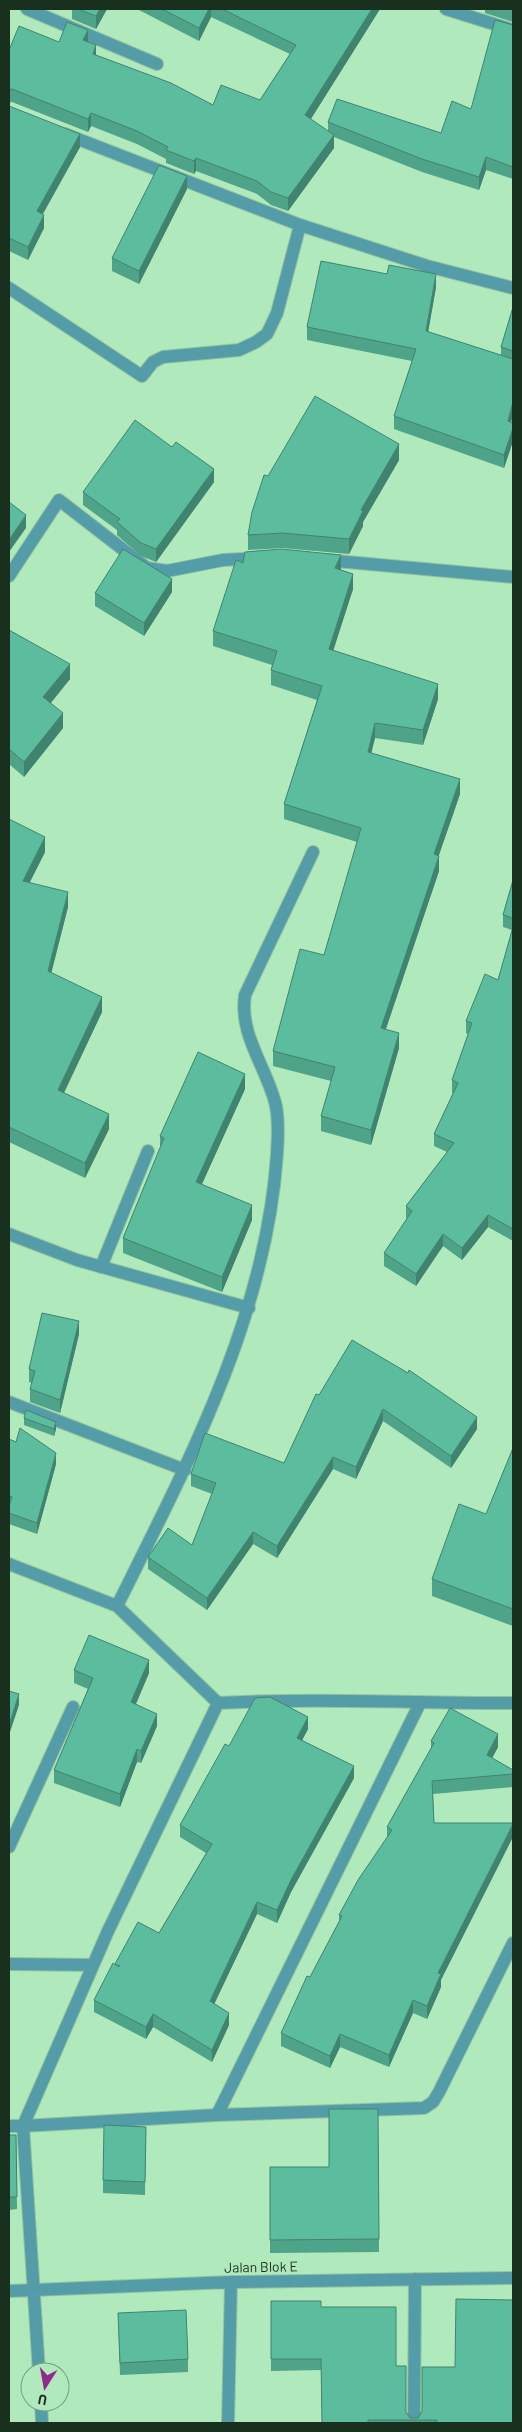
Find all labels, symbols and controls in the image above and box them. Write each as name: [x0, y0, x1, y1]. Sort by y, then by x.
street label: Jalan Blok E: [224, 2257, 298, 2276]
north arrow: [20, 2362, 70, 2412]
text: U: [36, 2391, 48, 2409]

